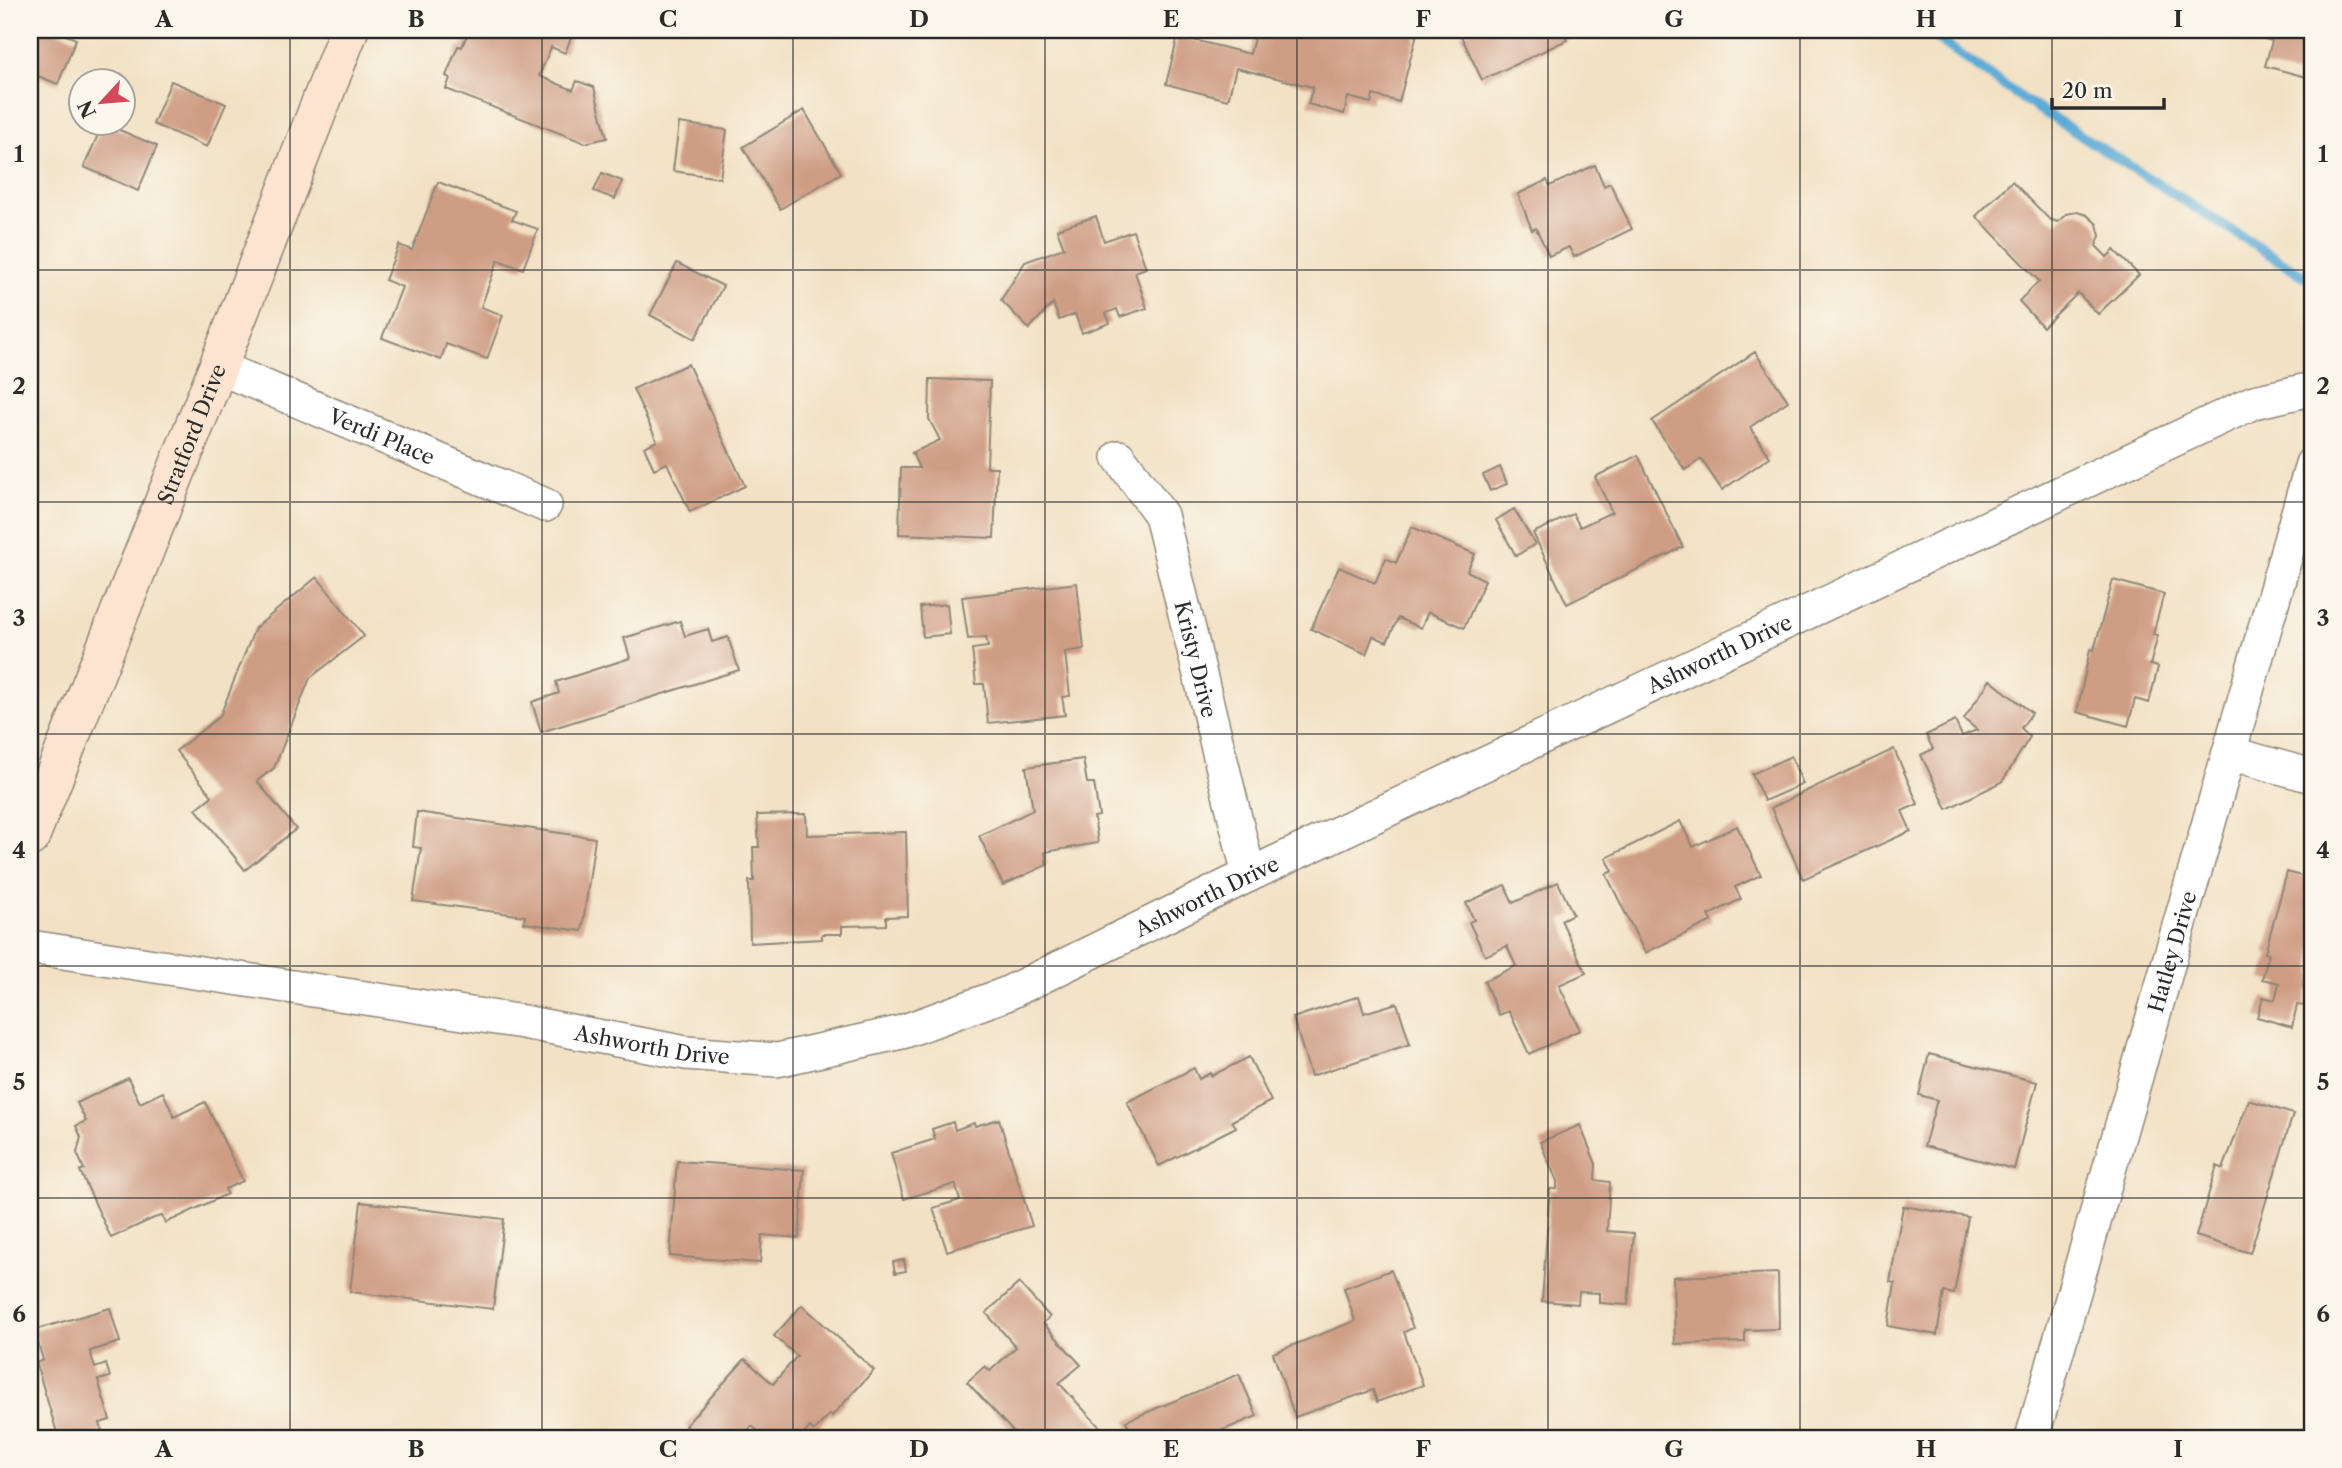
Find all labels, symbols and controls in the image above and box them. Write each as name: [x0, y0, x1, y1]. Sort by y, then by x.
text: A: [154, 5, 174, 33]
text: B: [407, 5, 425, 33]
text: C: [659, 5, 677, 33]
text: D: [909, 5, 929, 33]
text: E: [1163, 5, 1179, 33]
text: F: [1415, 5, 1431, 33]
text: G: [1664, 5, 1684, 33]
text: H: [1916, 5, 1937, 33]
text: I: [2173, 5, 2183, 33]
north arrow: [66, 66, 136, 136]
scale bar: [2052, 66, 2164, 110]
text: 20 m: [2062, 78, 2113, 103]
text: N: [73, 97, 101, 122]
text: 1: [14, 140, 25, 168]
text: 1: [2318, 140, 2329, 168]
street label: Stratford Drive: [152, 360, 230, 508]
text: 2: [12, 372, 26, 400]
text: 2: [2316, 372, 2330, 400]
street label: Verdi Place: [324, 402, 439, 470]
street label: Kristy Drive: [1170, 598, 1223, 720]
text: 3: [13, 604, 26, 632]
text: 3: [2317, 604, 2330, 632]
street label: Ashworth Drive: [1642, 609, 1795, 699]
text: 4: [12, 836, 26, 864]
text: 4: [2316, 836, 2330, 864]
street label: Ashworth Drive: [1130, 850, 1282, 942]
street label: Hatley Drive: [2142, 888, 2201, 1015]
street label: Ashworth Drive: [572, 1019, 731, 1069]
text: 5: [13, 1068, 25, 1096]
text: 5: [2317, 1068, 2329, 1096]
text: 6: [12, 1300, 26, 1328]
text: 6: [2316, 1300, 2330, 1328]
text: A: [154, 1435, 174, 1463]
text: B: [407, 1435, 425, 1463]
text: C: [659, 1435, 677, 1463]
text: D: [909, 1435, 929, 1463]
text: E: [1163, 1435, 1179, 1463]
text: F: [1415, 1435, 1431, 1463]
text: G: [1664, 1435, 1684, 1463]
text: H: [1916, 1435, 1937, 1463]
text: I: [2173, 1435, 2183, 1463]

